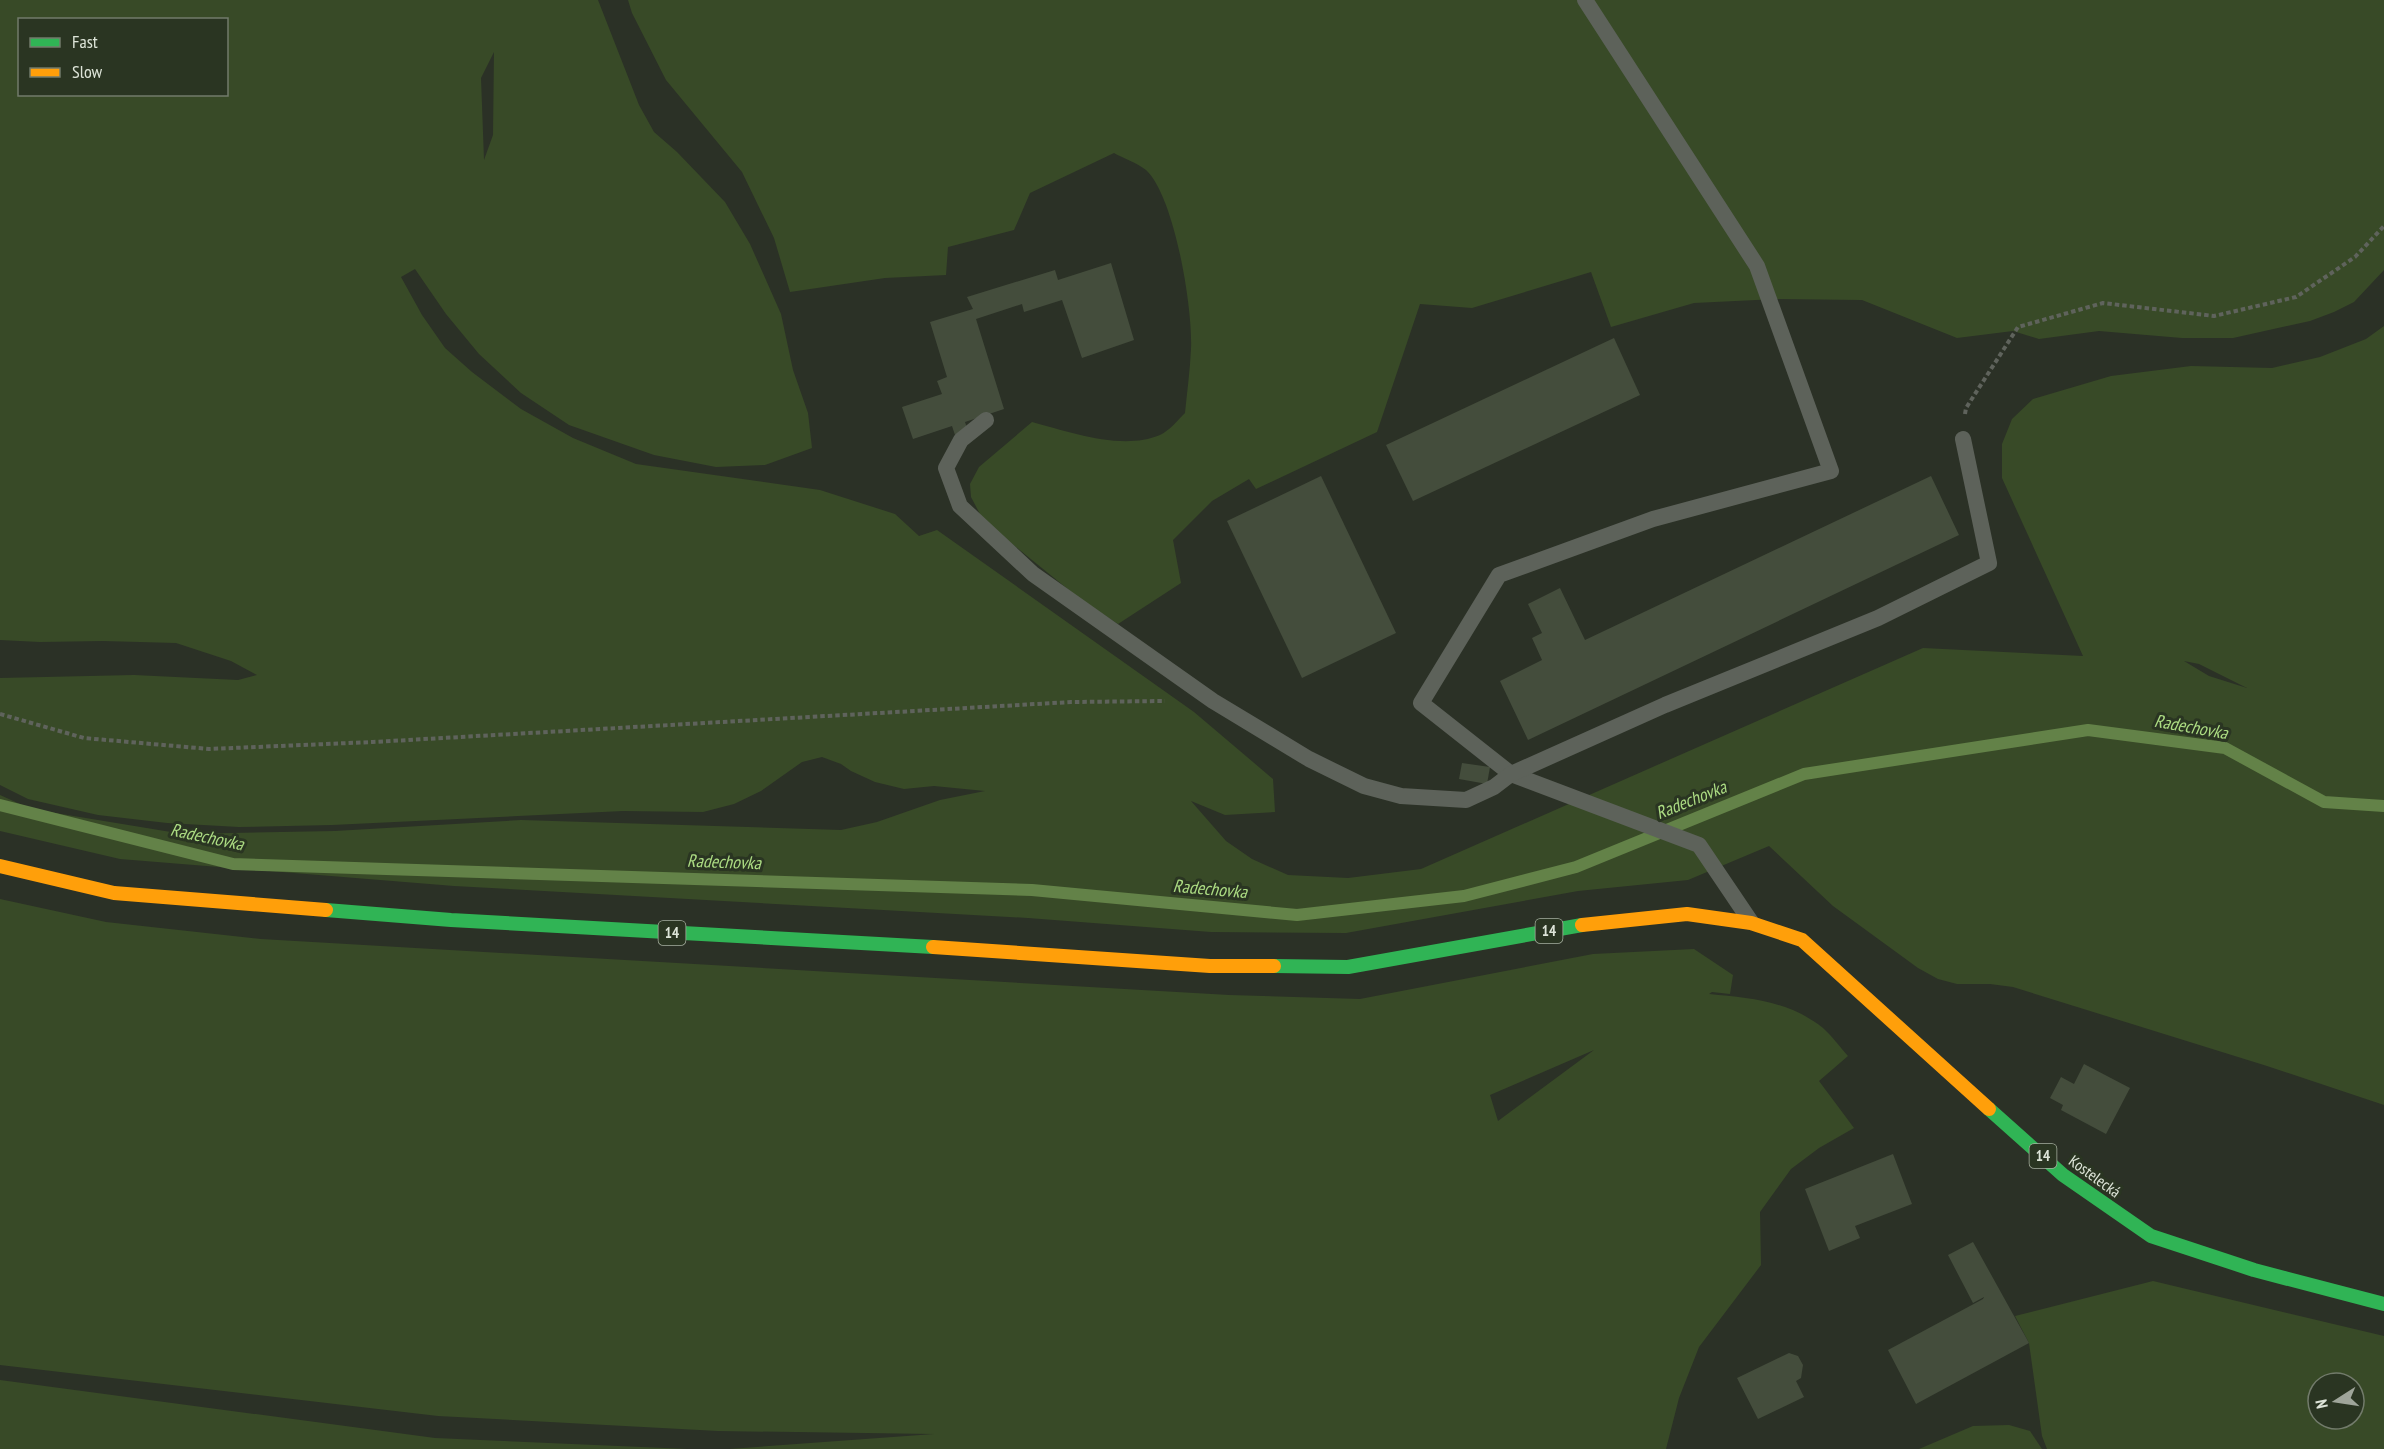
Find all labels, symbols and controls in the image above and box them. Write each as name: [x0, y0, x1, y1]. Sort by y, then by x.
legend: [18, 18, 228, 96]
text: Fast: [72, 30, 98, 53]
text: Slow: [72, 60, 103, 83]
water label: Radechovka: [2153, 709, 2230, 744]
water label: Radechovka: [1652, 775, 1730, 824]
water label: Radechovka: [169, 818, 246, 856]
water label: Radechovka: [687, 849, 762, 874]
water label: Radechovka: [1172, 874, 1249, 903]
road number: 14: [1536, 919, 1562, 943]
road number: 14: [658, 921, 686, 945]
road number: 14: [2030, 1144, 2056, 1168]
street label: Kostelecká: [2065, 1151, 2125, 1201]
north arrow: [2306, 1371, 2366, 1431]
text: N: [2311, 1398, 2332, 1410]

